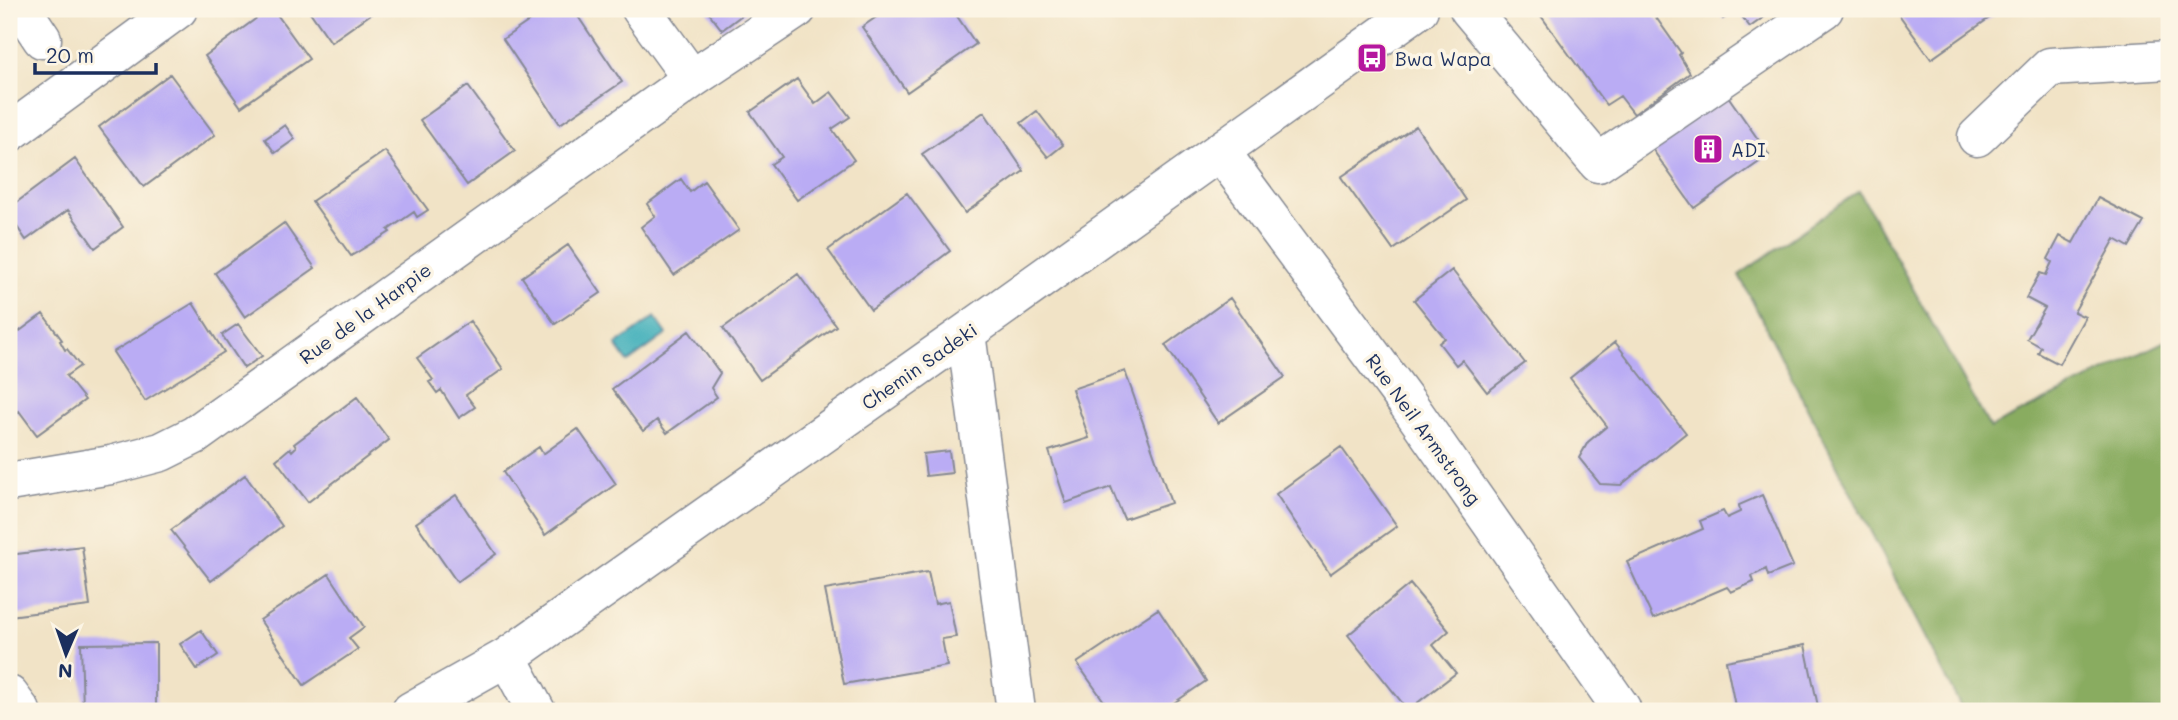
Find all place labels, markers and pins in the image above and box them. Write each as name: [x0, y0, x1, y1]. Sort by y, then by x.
bus stop icon: Bwa Wapa: [1355, 41, 1389, 75]
place label: Bwa Wapa: [1395, 46, 1492, 71]
building icon: ADI: [1691, 132, 1725, 166]
place label: ADI: [1731, 137, 1766, 162]

